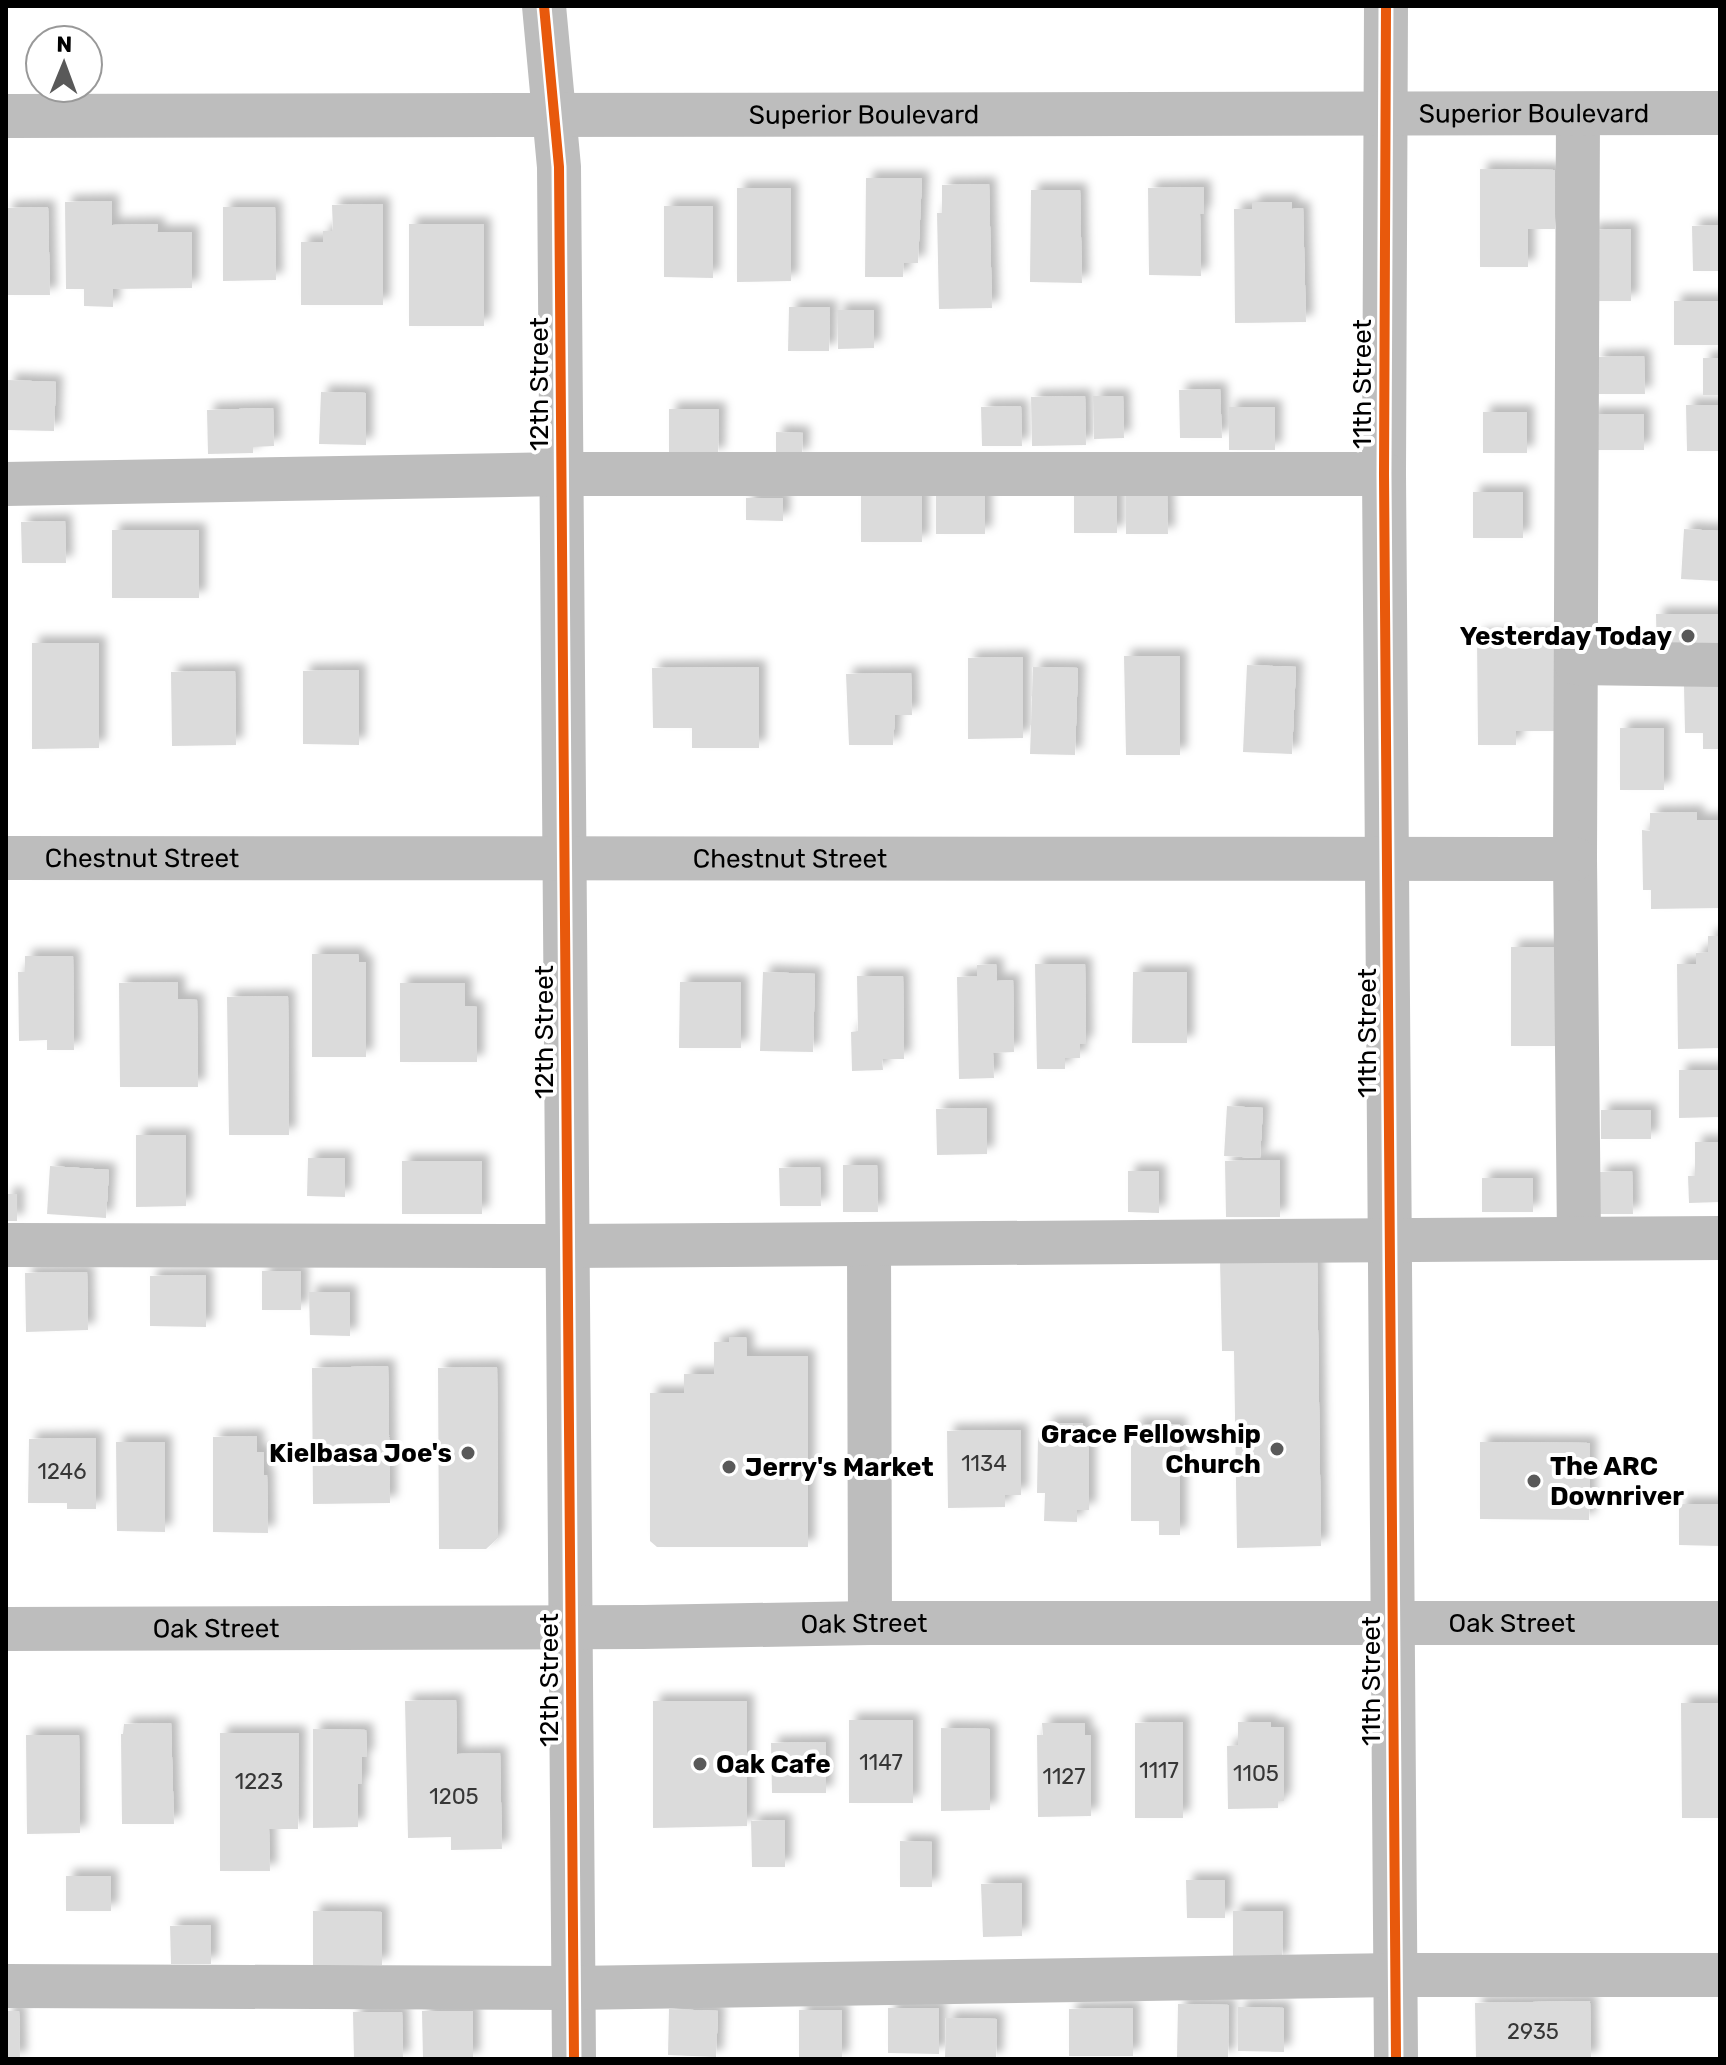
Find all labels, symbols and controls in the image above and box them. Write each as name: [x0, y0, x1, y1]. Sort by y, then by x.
north arrow: [24, 24, 104, 104]
text: N: [56, 31, 72, 58]
street label: Superior Boulevard: [1419, 98, 1649, 129]
street label: Superior Boulevard: [749, 99, 979, 130]
street label: 12th Street: [524, 317, 555, 451]
street label: 11th Street: [1347, 319, 1378, 449]
place label: Yesterday Today: [1460, 621, 1672, 652]
marker: Yesterday Today: [1679, 627, 1697, 645]
street label: Chestnut Street: [45, 843, 239, 874]
street label: Chestnut Street: [693, 843, 887, 874]
street label: 12th Street: [529, 965, 560, 1099]
street label: 11th Street: [1352, 968, 1383, 1098]
place label: Grace Fellowship Church: [1041, 1419, 1261, 1480]
place label: Kielbasa Joe's: [269, 1438, 452, 1469]
marker: Grace Fellowship Church: [1268, 1440, 1286, 1458]
marker: Kielbasa Joe's: [459, 1444, 477, 1462]
house number: 1134: [961, 1450, 1007, 1477]
place label: The ARC Downriver: [1550, 1451, 1684, 1512]
place label: Jerry's Market: [745, 1452, 934, 1483]
house number: 1246: [37, 1458, 87, 1485]
marker: Jerry's Market: [720, 1458, 738, 1476]
marker: The ARC Downriver: [1525, 1472, 1543, 1490]
street label: Oak Street: [800, 1608, 927, 1640]
street label: Oak Street: [1449, 1608, 1575, 1639]
street label: Oak Street: [153, 1613, 279, 1644]
street label: 12th Street: [534, 1613, 565, 1747]
street label: 11th Street: [1356, 1616, 1387, 1746]
place label: Oak Cafe: [716, 1749, 831, 1780]
house number: 1147: [859, 1749, 903, 1776]
marker: Oak Cafe: [691, 1755, 709, 1773]
house number: 1117: [1139, 1757, 1179, 1784]
house number: 1105: [1233, 1760, 1279, 1787]
house number: 1127: [1042, 1763, 1086, 1790]
house number: 1223: [235, 1768, 283, 1795]
house number: 1205: [429, 1783, 479, 1810]
house number: 2935: [1507, 2018, 1559, 2045]

